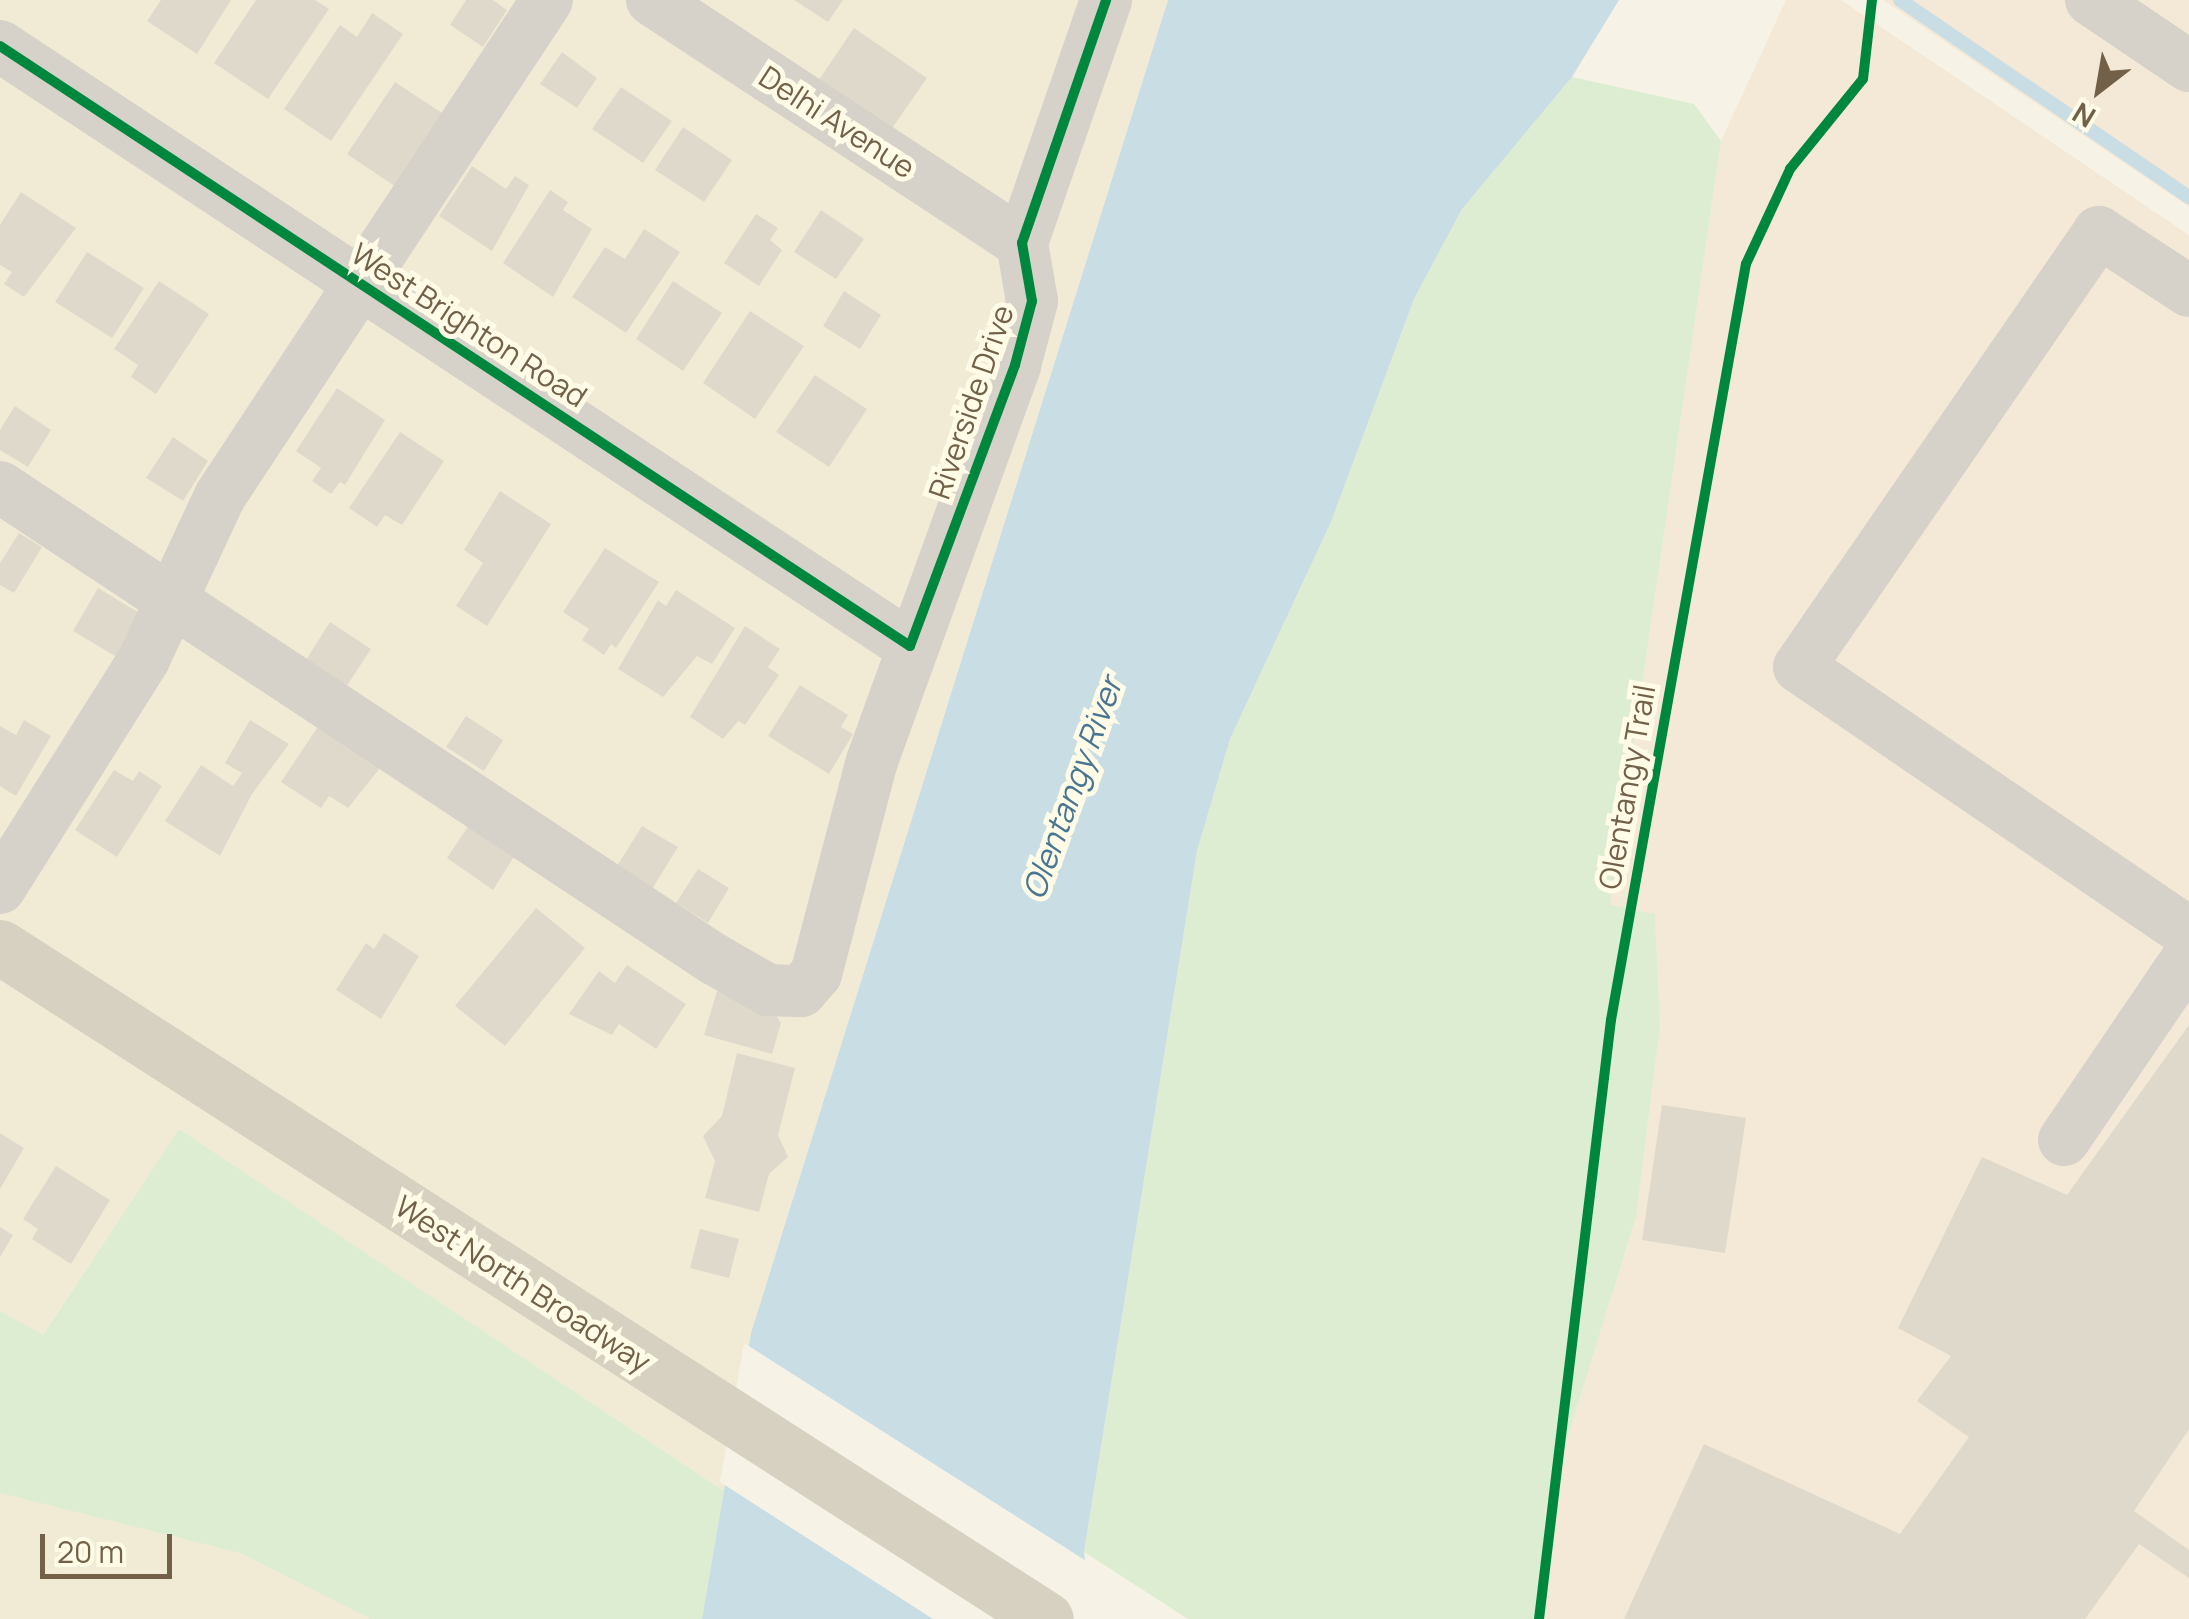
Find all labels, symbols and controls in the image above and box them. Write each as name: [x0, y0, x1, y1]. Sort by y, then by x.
north arrow: [2049, 40, 2149, 140]
street label: Delhi Avenue: [752, 58, 922, 186]
text: N: [2065, 94, 2102, 137]
street label: West Brighton Road: [345, 235, 593, 415]
street label: Riverside Drive: [921, 300, 1021, 504]
water label: Olentangy River: [1014, 672, 1130, 904]
street label: Olentangy Trail: [1591, 682, 1663, 892]
street label: West North Broadway: [389, 1188, 657, 1380]
scale bar: [45, 1514, 178, 1576]
text: 20 m: [57, 1531, 124, 1572]

